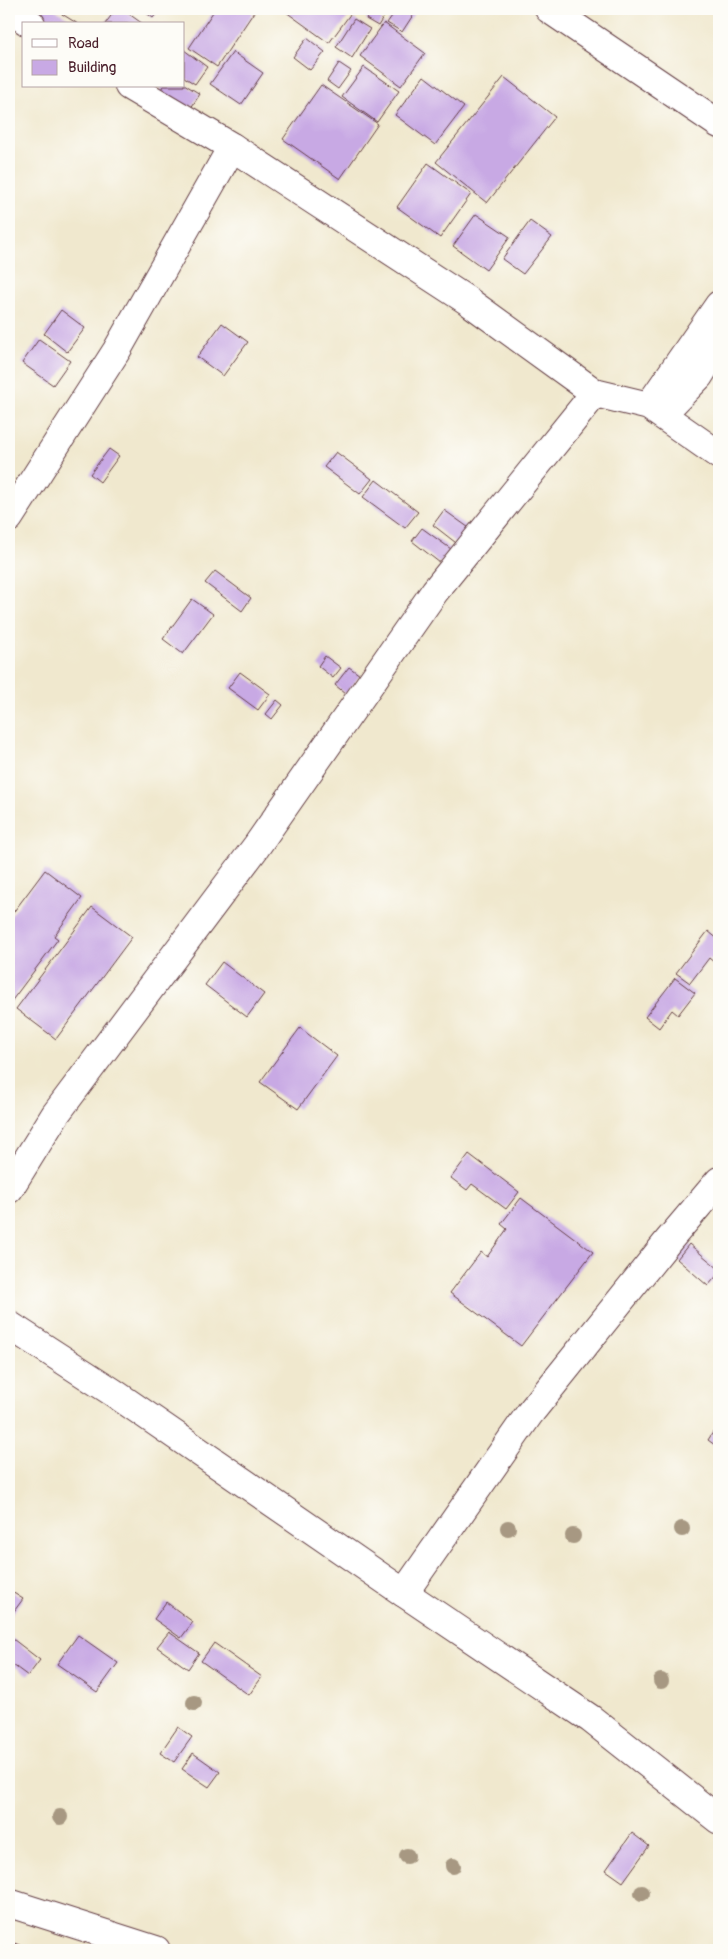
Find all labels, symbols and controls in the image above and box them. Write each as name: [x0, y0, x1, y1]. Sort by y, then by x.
legend: [22, 22, 185, 88]
text: Road: [68, 34, 99, 53]
text: Building: [68, 58, 116, 77]

